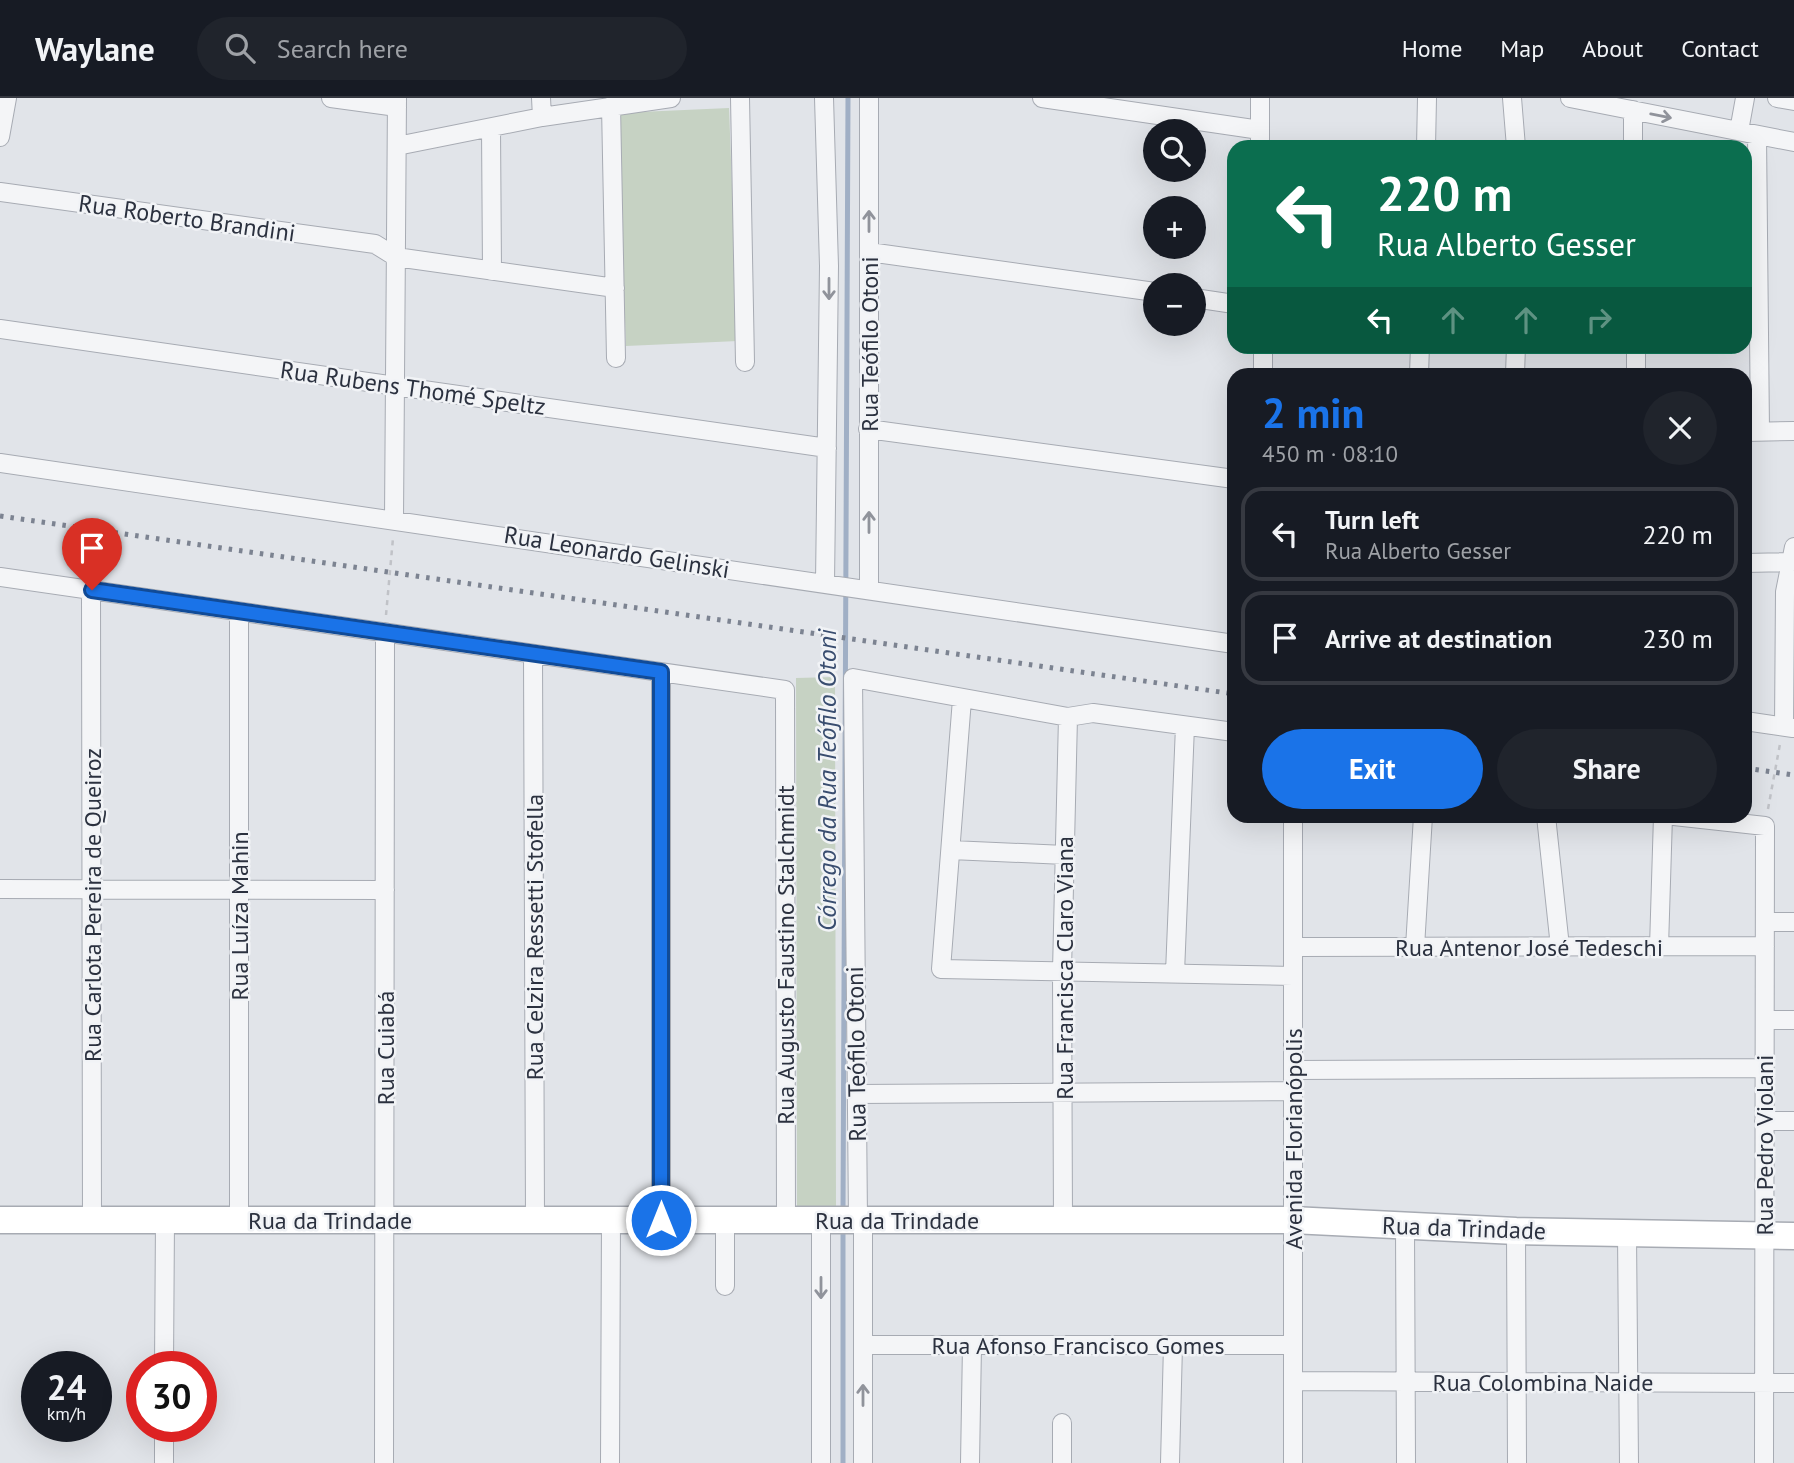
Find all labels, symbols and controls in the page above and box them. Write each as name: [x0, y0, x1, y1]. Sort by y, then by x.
search box: [197, 17, 687, 80]
text: Waylane: [35, 27, 155, 70]
icon: search: [221, 29, 259, 67]
text: Search here: [277, 32, 408, 65]
text: Home: [1402, 33, 1462, 64]
text: Map: [1500, 33, 1544, 64]
text: About: [1582, 33, 1643, 64]
text: Contact: [1681, 33, 1759, 64]
one-way arrow: [1649, 110, 1672, 123]
map controls: [1143, 119, 1206, 336]
button: search: [1143, 119, 1206, 182]
text: 220 m: [1377, 161, 1512, 225]
icon: left: [1262, 168, 1353, 259]
street label: Rua Roberto Brandini: [77, 187, 297, 249]
button: +: [1143, 196, 1206, 259]
one-way arrow: [862, 209, 876, 232]
text: Rua Alberto Gesser: [1377, 223, 1636, 265]
street label: Rua Teófilo Otoni: [854, 256, 885, 432]
button: −: [1143, 273, 1206, 336]
one-way arrow: [822, 277, 835, 300]
icon: left: [1361, 301, 1399, 339]
icon: ahead: [1434, 301, 1472, 339]
icon: ahead: [1507, 301, 1545, 339]
icon: right: [1580, 301, 1618, 339]
street label: Rua Rubens Thomé Speltz: [278, 354, 548, 422]
text: 2 min: [1262, 385, 1364, 440]
button: close: [1643, 391, 1717, 465]
text: 450 m · 08:10: [1262, 439, 1398, 468]
text: Turn left: [1325, 503, 1419, 536]
one-way arrow: [862, 510, 875, 533]
icon: left: [1266, 515, 1304, 553]
pin: [62, 518, 122, 590]
text: 220 m: [1642, 518, 1713, 551]
street label: Rua Leonardo Gelinski: [502, 519, 732, 585]
icon: arrive: [73, 529, 111, 567]
text: Rua Alberto Gesser: [1325, 536, 1511, 565]
icon: arrive: [1266, 619, 1304, 657]
text: Arrive at destination: [1325, 622, 1552, 655]
text: 230 m: [1642, 622, 1713, 655]
water label: Córrego da Rua Teófilo Otoni: [810, 628, 843, 931]
button: Exit: [1262, 729, 1483, 809]
button: Share: [1497, 729, 1717, 809]
street label: Rua Carlota Pereira de Queiroz: [77, 748, 108, 1062]
street label: Rua Augusto Faustino Stalchmidt: [770, 785, 801, 1125]
street label: Rua Celzira Ressetti Stofella: [519, 794, 550, 1080]
street label: Rua Luíza Mahin: [224, 831, 255, 1001]
street label: Rua Francisca Claro Viana: [1049, 836, 1080, 1100]
street label: Rua Antenor José Tedeschi: [1395, 932, 1663, 963]
street label: Rua Teófilo Otoni: [839, 966, 873, 1142]
street label: Rua Cuiabá: [370, 991, 401, 1105]
street label: Avenida Florianópolis: [1278, 1028, 1309, 1250]
street label: Rua Pedro Violani: [1749, 1054, 1780, 1236]
position arrow: [624, 1183, 698, 1257]
street label: Rua da Trindade: [248, 1205, 412, 1236]
street label: Rua da Trindade: [815, 1205, 979, 1236]
street label: Rua da Trindade: [1381, 1210, 1547, 1246]
one-way arrow: [814, 1276, 828, 1299]
street label: Rua Afonso Francisco Gomes: [931, 1330, 1225, 1361]
speed limit sign: 30: [126, 1351, 217, 1442]
text: 24: [47, 1364, 86, 1410]
street label: Rua Colombina Naide: [1433, 1367, 1653, 1398]
one-way arrow: [856, 1384, 870, 1407]
text: km/h: [47, 1402, 86, 1425]

